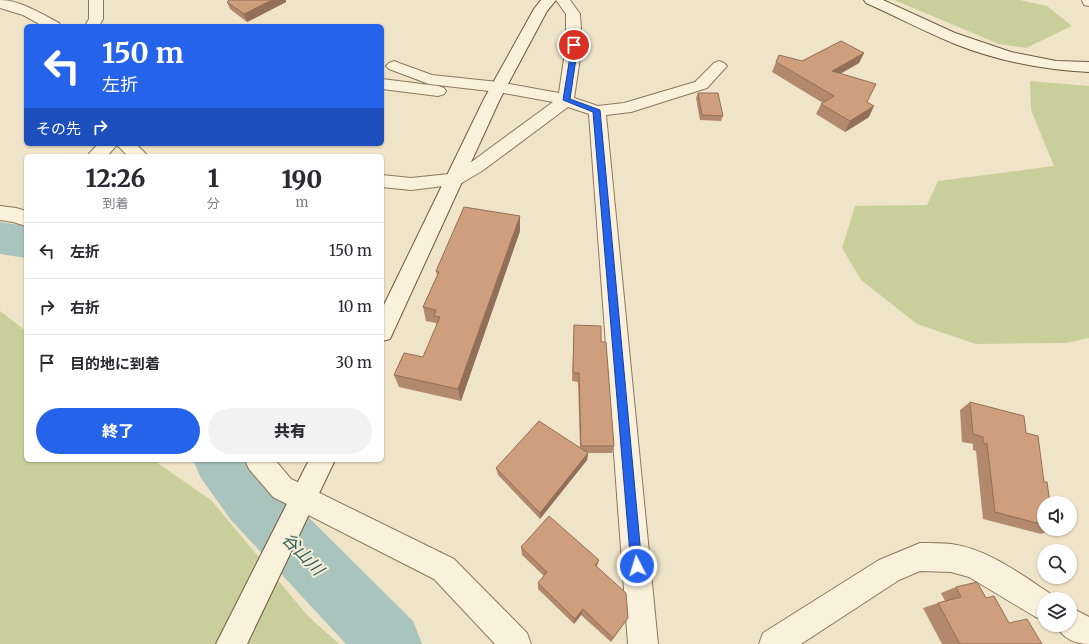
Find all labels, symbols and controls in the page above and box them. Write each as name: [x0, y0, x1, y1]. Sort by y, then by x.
pin: [557, 28, 591, 62]
icon: arrive: [563, 34, 585, 56]
text: 150 m: [102, 35, 184, 71]
icon: left: [36, 40, 88, 92]
text: 左折: [102, 73, 138, 96]
icon: right: [89, 116, 111, 138]
text: その先: [36, 119, 81, 138]
text: 12:26: [86, 163, 145, 194]
text: 1: [208, 163, 219, 194]
text: 190: [281, 164, 322, 195]
text: m: [295, 194, 308, 211]
text: 到着: [102, 195, 128, 212]
text: 分: [207, 195, 220, 212]
icon: left: [36, 240, 58, 262]
text: 150 m: [329, 241, 372, 260]
text: 左折: [70, 242, 100, 261]
icon: right: [36, 296, 58, 318]
text: 10 m: [338, 297, 372, 316]
text: 右折: [70, 298, 100, 317]
icon: arrive: [36, 352, 58, 374]
text: 30 m: [335, 353, 372, 372]
text: 目的地に到着: [70, 354, 160, 373]
button: 終了: [36, 408, 200, 454]
button: 共有: [208, 408, 372, 454]
map controls: [1037, 496, 1077, 632]
button: sound: [1037, 496, 1077, 536]
water label: 谷山川: [277, 528, 330, 581]
button: search: [1037, 544, 1077, 584]
position arrow: [616, 545, 658, 587]
button: layers: [1037, 592, 1077, 632]

